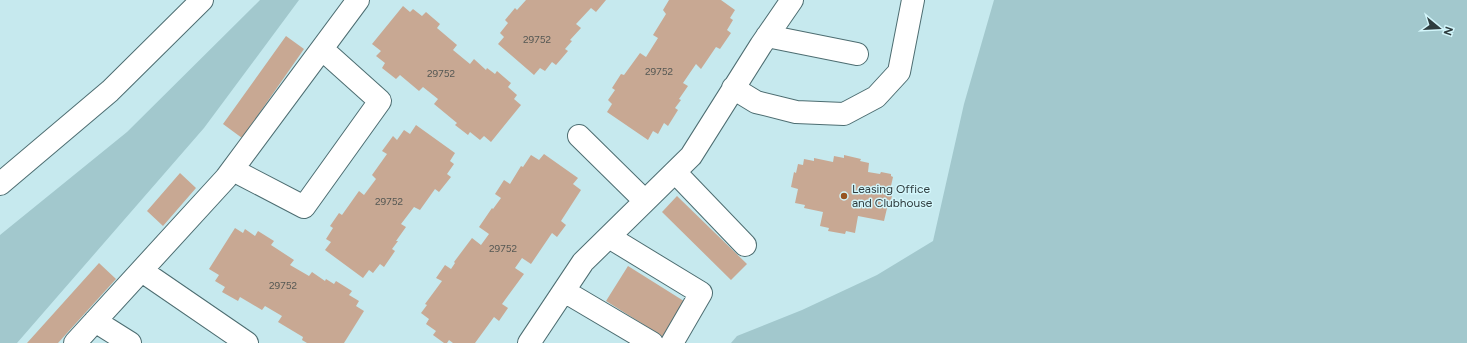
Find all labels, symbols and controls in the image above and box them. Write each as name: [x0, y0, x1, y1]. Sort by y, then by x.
north arrow: [1419, 8, 1459, 48]
text: N: [1441, 25, 1456, 37]
house number: 29752: [523, 33, 551, 46]
house number: 29752: [645, 65, 673, 78]
house number: 29752: [427, 67, 455, 80]
place label: Leasing Office and Clubhouse: [852, 182, 933, 210]
marker: Leasing Office and Clubhouse: [839, 191, 849, 201]
house number: 29752: [375, 195, 403, 208]
house number: 29752: [489, 242, 517, 255]
house number: 29752: [269, 279, 297, 292]

